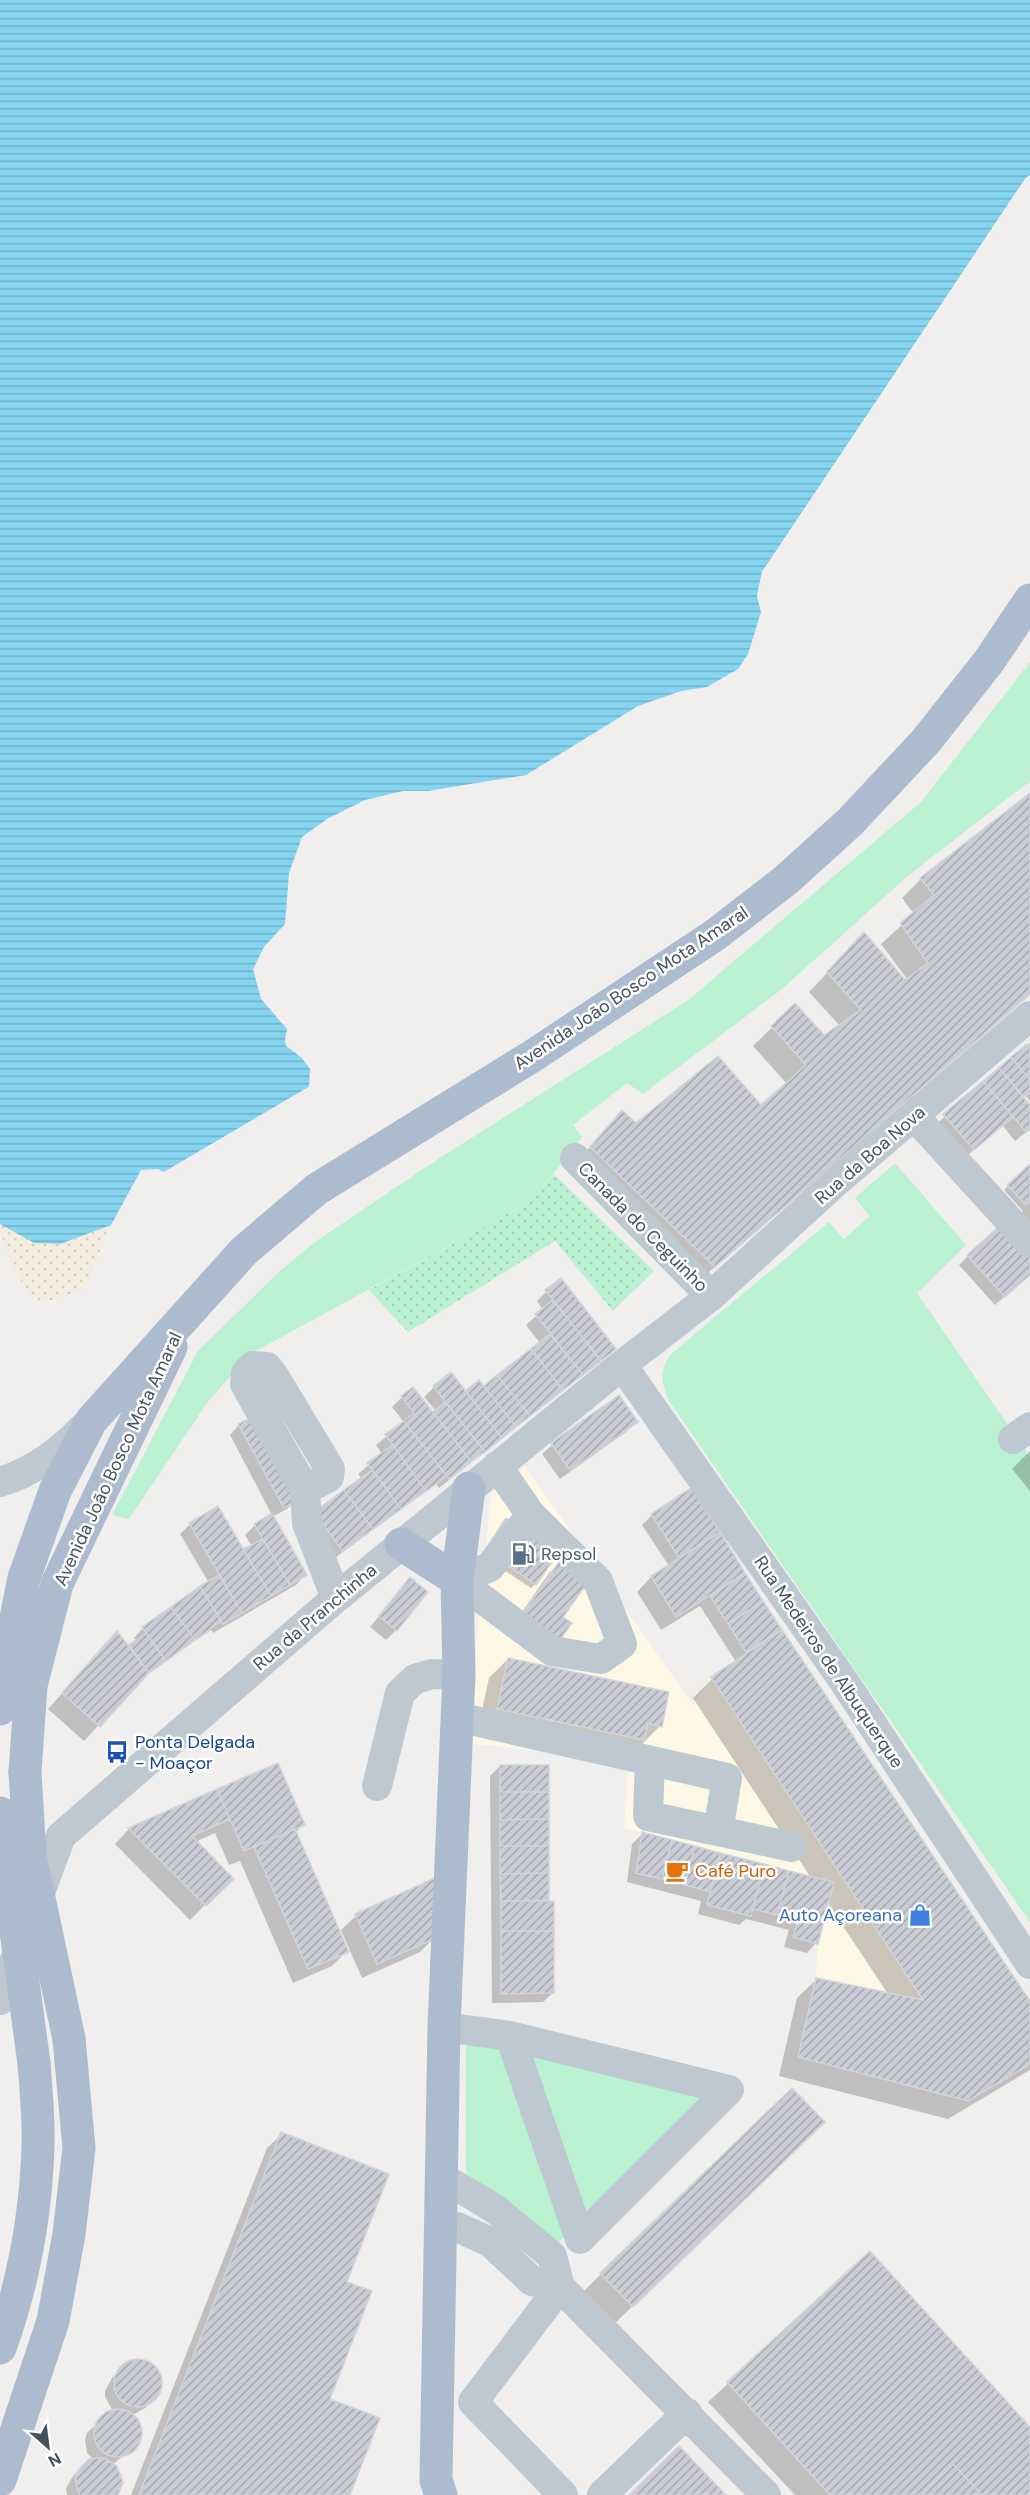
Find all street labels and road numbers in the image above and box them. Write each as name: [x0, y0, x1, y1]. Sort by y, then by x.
street label: Avenida João Bosco Mota Amaral: [509, 900, 753, 1076]
street label: Rua da Boa Nova: [810, 1100, 930, 1210]
street label: Canada do Ceguinho: [573, 1157, 713, 1297]
street label: Avenida João Bosco Mota Amaral: [49, 1328, 187, 1590]
street label: Rua Medeiros de Albuquerque: [749, 1551, 909, 1773]
street label: Rua da Pranchinha: [248, 1558, 382, 1676]

